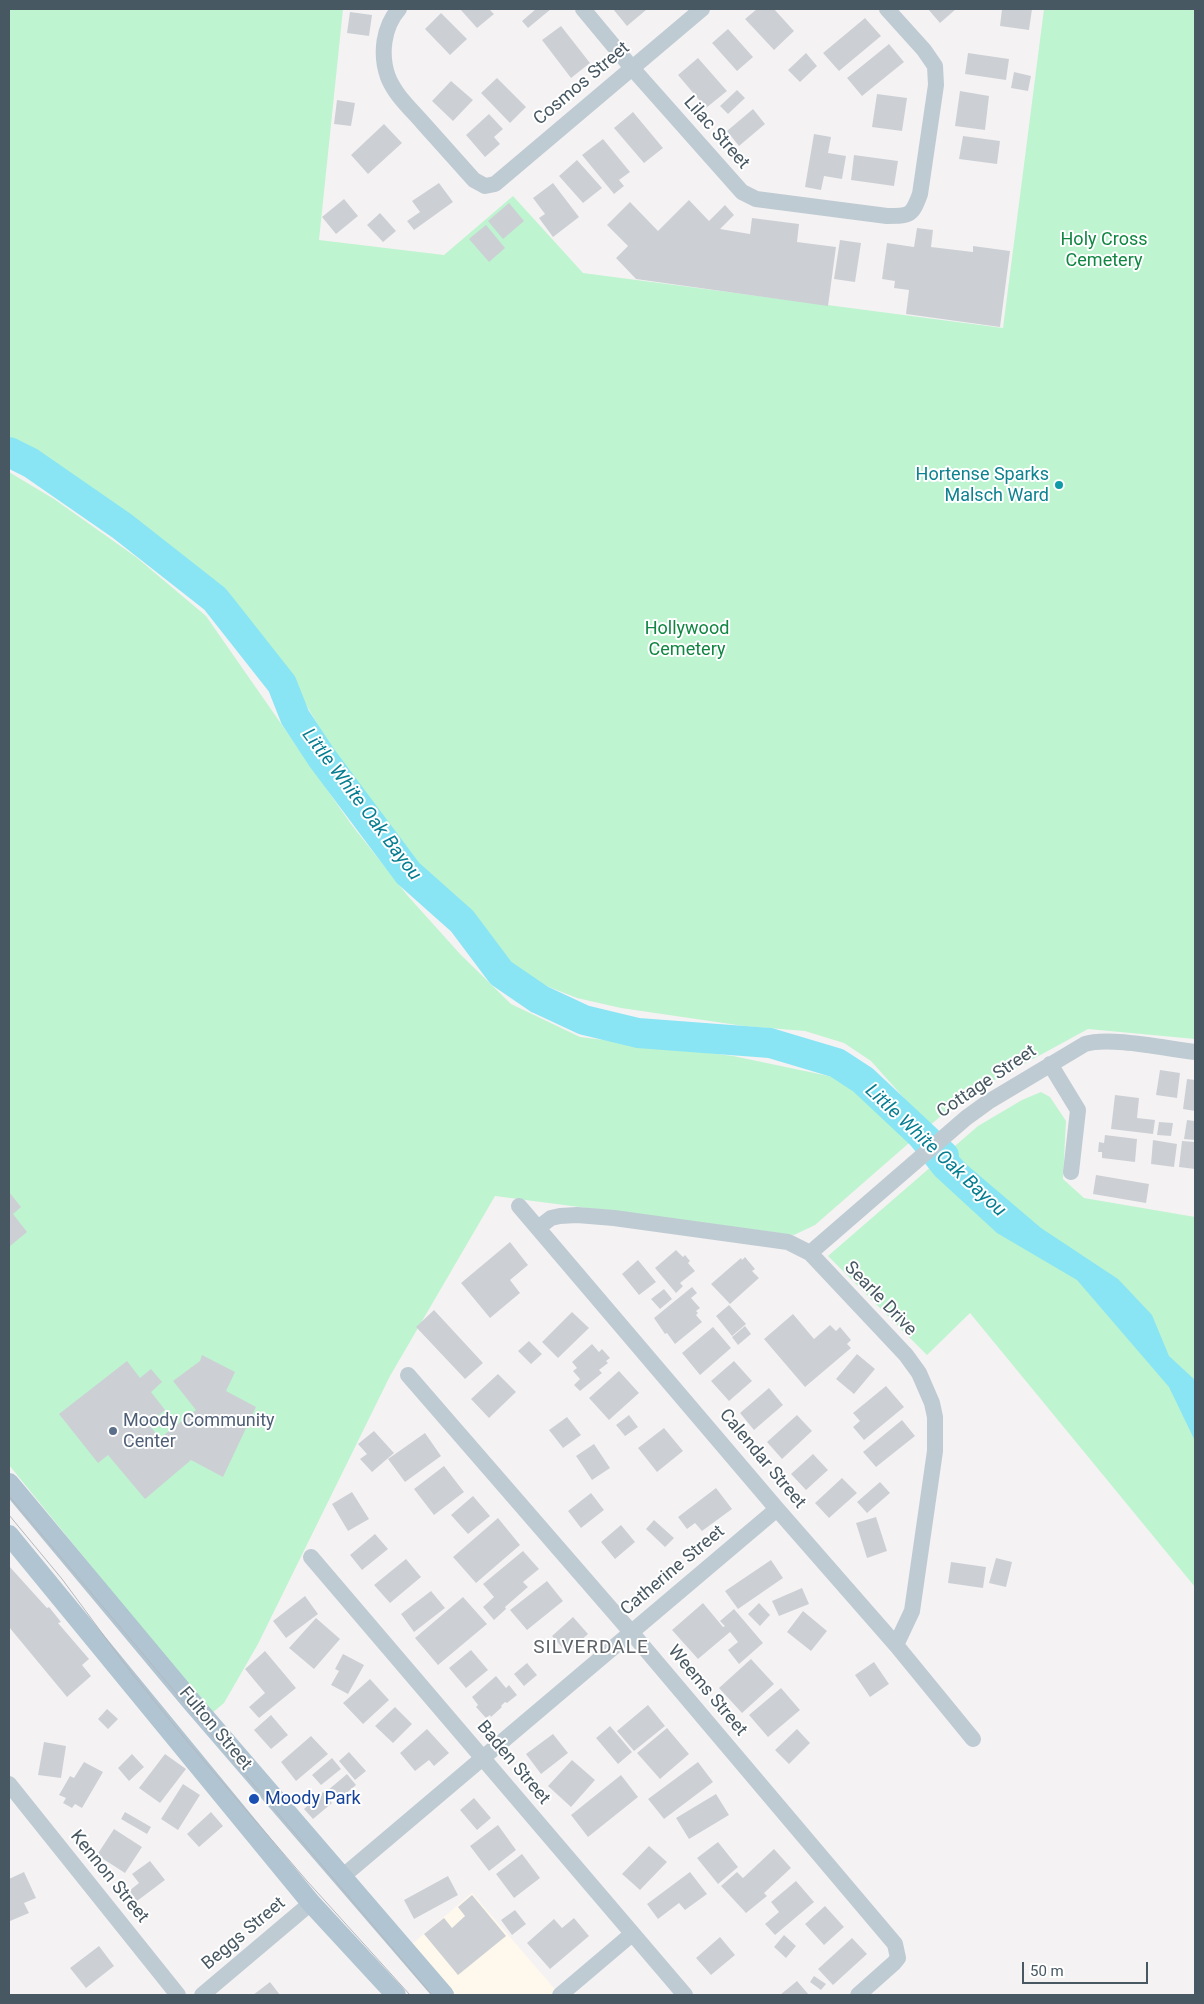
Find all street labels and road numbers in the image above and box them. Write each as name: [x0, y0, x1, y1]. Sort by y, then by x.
street label: Cosmos Street: [530, 38, 634, 130]
street label: Lilac Street: [678, 92, 754, 174]
street label: Cottage Street: [933, 1041, 1041, 1123]
street label: Searle Drive: [839, 1257, 921, 1341]
street label: Calendar Street: [714, 1405, 810, 1513]
street label: Catherine Street: [617, 1521, 729, 1621]
street label: Weems Street: [663, 1641, 751, 1741]
street label: Fulton Street: [174, 1683, 256, 1775]
street label: Baden Street: [472, 1717, 554, 1809]
street label: Kennon Street: [65, 1826, 153, 1928]
street label: Beggs Street: [198, 1893, 290, 1975]

